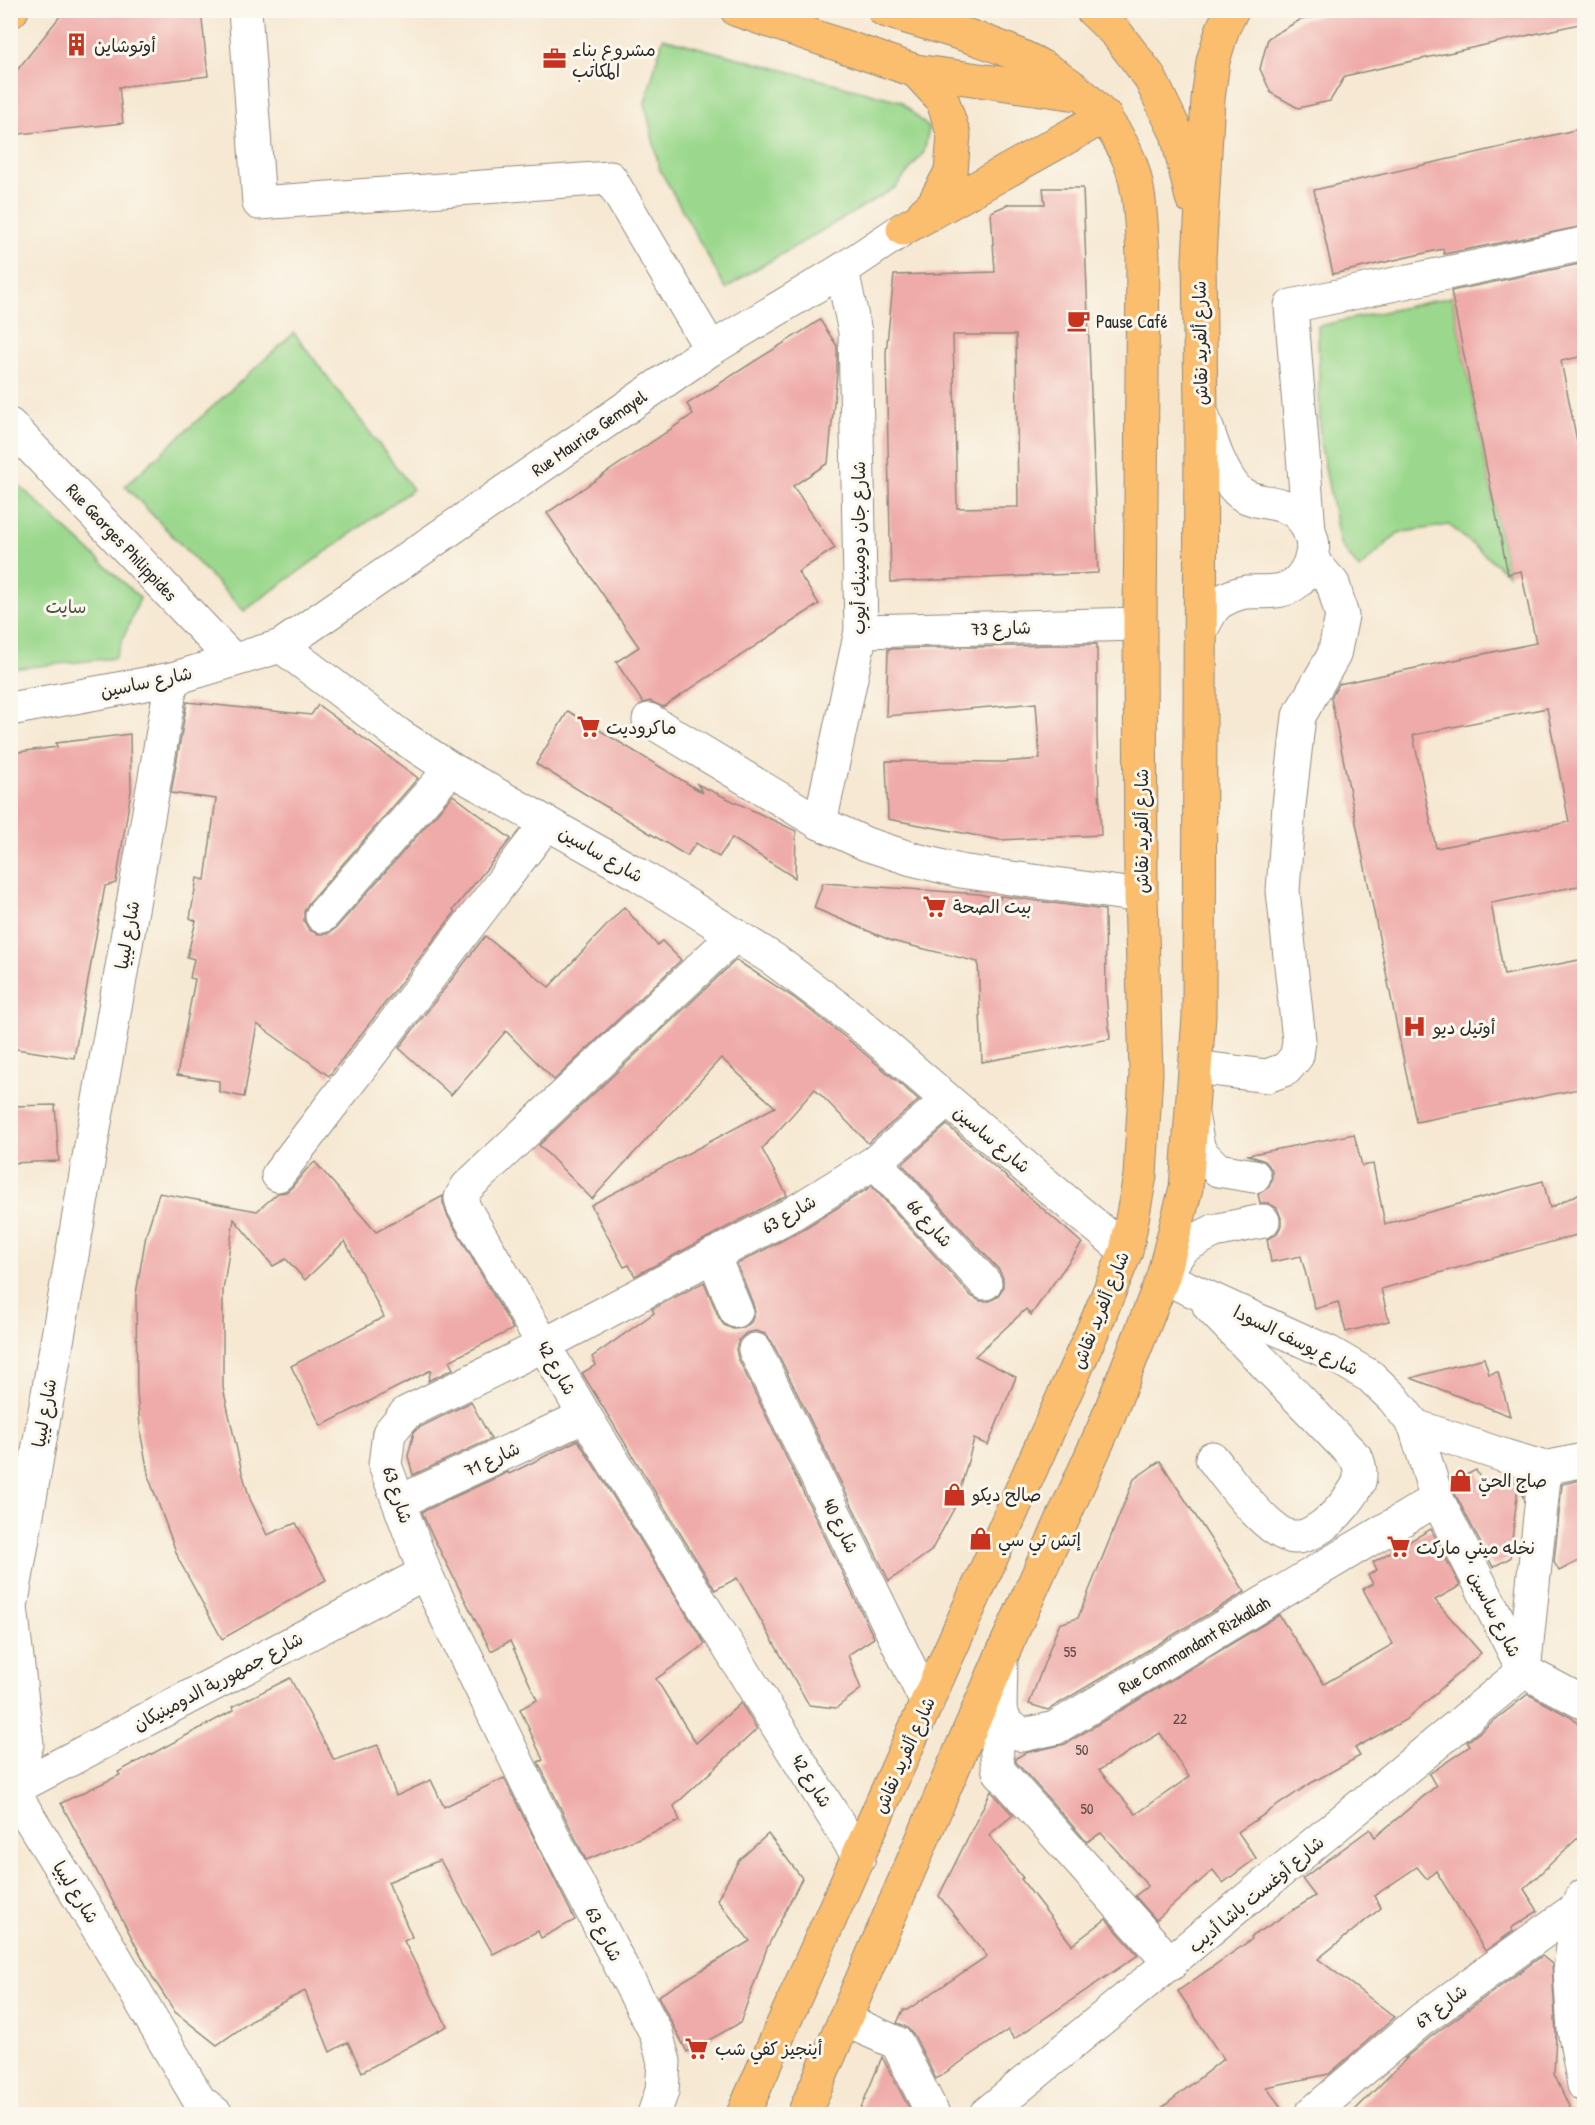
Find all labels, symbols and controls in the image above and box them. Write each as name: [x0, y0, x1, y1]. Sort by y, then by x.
building icon: أوتوشاين: [63, 32, 89, 58]
place label: أوتوشاين: [94, 33, 156, 58]
place label: مشروع بناء المكاتب: [572, 37, 656, 83]
office icon: مشروع بناء المكاتب: [541, 46, 567, 72]
street label: شارع ألفريد نقاش: [1186, 280, 1214, 406]
cafe icon: Pause Café: [1065, 308, 1091, 334]
place label: Pause Café: [1096, 309, 1168, 334]
street label: Rue Maurice Gemayel: [526, 384, 652, 482]
street label: شارع جان دومينيك أيوب: [846, 461, 871, 635]
street label: Rue Georges Philippides: [61, 478, 183, 606]
park label: سايت: [45, 594, 87, 619]
street label: شارع 73: [971, 614, 1031, 642]
street label: شارع ساسين: [98, 660, 194, 704]
supermarket icon: ماكروديت: [575, 714, 601, 740]
place label: ماكروديت: [606, 715, 677, 740]
street label: شارع ألفريد نقاش: [1129, 769, 1154, 893]
street label: شارع ساسين: [554, 820, 648, 888]
supermarket icon: بيت الصحة: [922, 893, 948, 919]
place label: بيت الصحة: [953, 894, 1032, 919]
street label: شارع ليبيا: [109, 899, 145, 971]
hospital icon: أوتيل ديو: [1402, 1014, 1428, 1040]
place label: أوتيل ديو: [1432, 1015, 1496, 1040]
street label: شارع ساسين: [948, 1099, 1036, 1179]
street label: شارع 63: [757, 1189, 821, 1239]
street label: شارع 66: [901, 1193, 959, 1253]
street label: شارع ألفريد نقاش: [1065, 1247, 1135, 1373]
street label: شارع يوسف السودا: [1229, 1299, 1363, 1381]
street label: شارع 42: [532, 1337, 582, 1399]
street label: شارع ليبيا: [26, 1377, 62, 1449]
street label: شارع 71: [460, 1435, 524, 1483]
street label: شارع 63: [377, 1463, 419, 1527]
shop icon: صاج الحيّ: [1447, 1467, 1473, 1493]
place label: صاج الحيّ: [1478, 1468, 1547, 1497]
shop icon: صالح ديكو: [941, 1481, 967, 1507]
place label: صالح ديكو: [971, 1482, 1041, 1507]
street label: شارع 40: [817, 1494, 865, 1558]
shop icon: إتش تي سي: [967, 1526, 993, 1552]
place label: إتش تي سي: [998, 1527, 1081, 1556]
supermarket icon: نخله ميني ماركت: [1385, 1534, 1411, 1560]
place label: نخله ميني ماركت: [1416, 1535, 1535, 1564]
street label: شارع ساسين: [1463, 1567, 1527, 1661]
street label: Rue Commandant Rizkallah: [1113, 1590, 1275, 1700]
street label: شارع جمهورية الدومينيكان: [129, 1626, 307, 1736]
house number: 55: [1064, 1641, 1077, 1662]
street label: شارع ألفريد نقاش: [867, 1693, 941, 1817]
house number: 22: [1173, 1708, 1187, 1729]
house number: 50: [1075, 1739, 1089, 1760]
street label: شارع 42: [786, 1750, 838, 1812]
house number: 50: [1080, 1798, 1094, 1819]
street label: شارع أوغست باشا أديب: [1183, 1830, 1329, 1958]
street label: شارع ليبيا: [47, 1856, 105, 1928]
street label: شارع 63: [580, 1902, 628, 1966]
street label: شارع 67: [1410, 1978, 1472, 2034]
supermarket icon: أينجيز كفي شب: [684, 2035, 710, 2061]
place label: أينجيز كفي شب: [715, 2036, 823, 2065]

